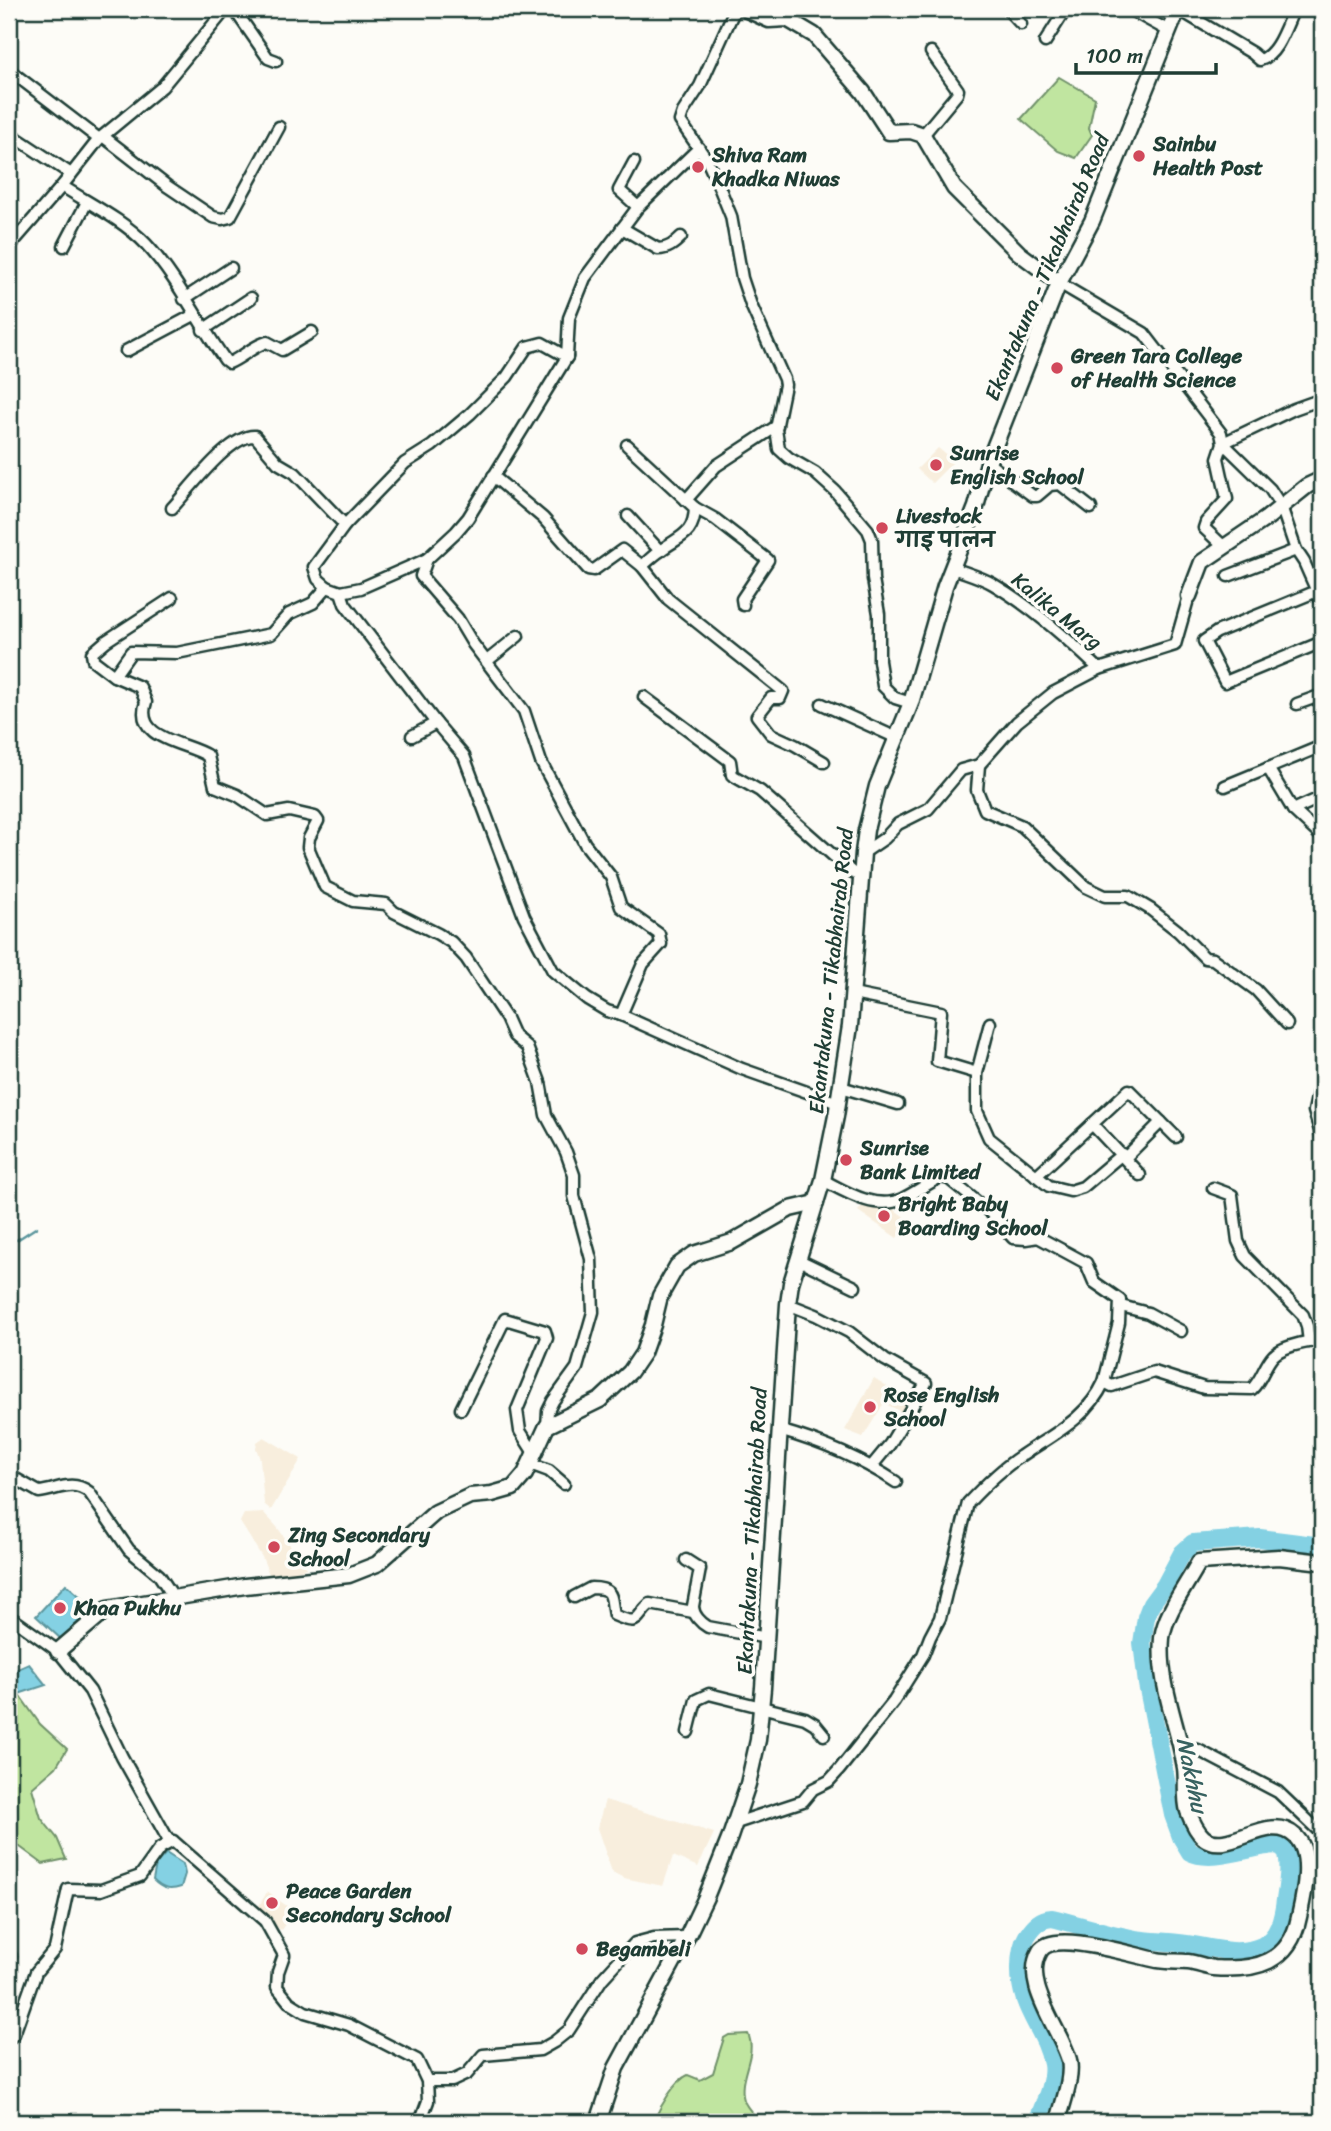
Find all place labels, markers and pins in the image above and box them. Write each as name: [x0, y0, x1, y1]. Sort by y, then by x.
place label: Sainbu Health Post: [1152, 125, 1264, 187]
place label: Shiva Ram Khadka Niwas: [711, 136, 840, 198]
marker: Sainbu Health Post: [1131, 148, 1147, 164]
marker: Shiva Ram Khadka Niwas: [690, 159, 706, 175]
place label: Green Tara College of Health Science: [1070, 337, 1242, 399]
marker: Green Tara College of Health Science: [1049, 360, 1065, 376]
place label: Sunrise English School: [949, 434, 1084, 496]
marker: Sunrise English School: [928, 457, 944, 473]
place label: Livestock गाइ पालन: [894, 497, 997, 559]
marker: Livestock गाइ पालन: [874, 520, 890, 536]
place label: Sunrise Bank Limited: [859, 1129, 982, 1191]
marker: Sunrise Bank Limited: [838, 1152, 854, 1168]
place label: Bright Baby Boarding School: [898, 1185, 1048, 1247]
marker: Bright Baby Boarding School: [876, 1208, 892, 1224]
place label: Rose English School: [883, 1376, 999, 1438]
marker: Rose English School: [862, 1399, 878, 1415]
place label: Zing Secondary School: [287, 1516, 431, 1578]
marker: Zing Secondary School: [266, 1539, 282, 1555]
place label: Khaa Pukhu: [73, 1589, 182, 1627]
marker: Khaa Pukhu: [52, 1600, 68, 1616]
place label: Peace Garden Secondary School: [285, 1872, 452, 1934]
marker: Peace Garden Secondary School: [264, 1895, 280, 1911]
place label: Begambeli: [596, 1930, 692, 1968]
marker: Begambeli: [574, 1941, 590, 1957]

